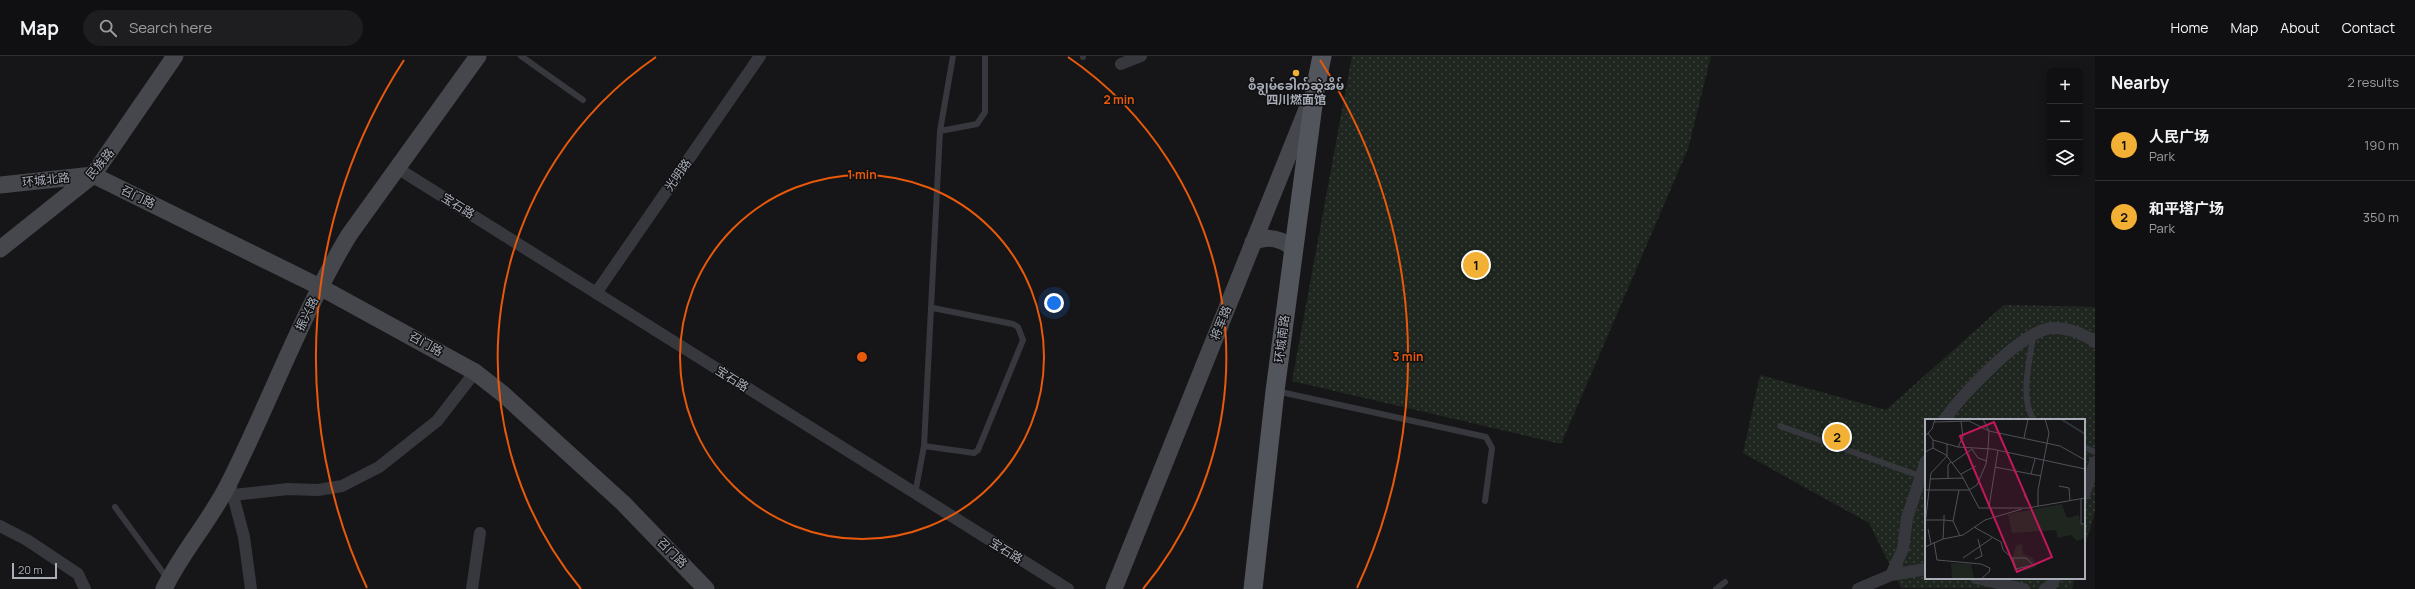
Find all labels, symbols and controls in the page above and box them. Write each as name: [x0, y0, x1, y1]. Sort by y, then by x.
search box: [83, 10, 363, 46]
text: Map: [20, 15, 59, 41]
icon: search: [97, 17, 119, 39]
text: Search here: [129, 17, 212, 38]
text: Home: [2171, 18, 2208, 37]
text: Map: [2230, 18, 2258, 37]
text: About: [2280, 18, 2320, 37]
text: Contact: [2342, 18, 2395, 37]
marker: စီချွမ်ခေါက်ဆွဲအိမ် 四川燃面馆: [1291, 68, 1301, 78]
map controls: [2047, 68, 2083, 176]
button: +: [2047, 68, 2083, 104]
text: Nearby: [2111, 71, 2169, 94]
text: 2 results: [2347, 73, 2399, 91]
place label: စီချွမ်ခေါက်ဆွဲအိမ် 四川燃面馆: [1248, 76, 1344, 108]
text: 2 min: [1103, 91, 1135, 108]
button: −: [2047, 104, 2083, 140]
text: 人民广场: [2149, 126, 2209, 147]
text: 1: [2121, 136, 2127, 154]
text: 190 m: [2364, 136, 2399, 154]
button: layers: [2047, 140, 2083, 176]
street label: 民族路: [82, 144, 118, 183]
text: Park: [2149, 147, 2175, 165]
street label: 光明路: [660, 155, 695, 194]
text: 1 min: [847, 166, 877, 183]
street label: 环城北路: [21, 169, 71, 190]
street label: 召门路: [118, 181, 158, 212]
street label: 宝石路: [438, 189, 478, 222]
text: 和平塔广场: [2149, 198, 2224, 219]
text: 2: [2120, 208, 2128, 226]
text: 350 m: [2363, 208, 2399, 226]
text: Park: [2149, 219, 2175, 237]
pin: 1: [1463, 250, 1489, 280]
your location: [1044, 293, 1064, 313]
street label: 振兴路: [291, 294, 322, 334]
street label: 将军路: [1206, 303, 1235, 343]
street label: 环城南路: [1270, 314, 1293, 364]
street label: 召门路: [406, 327, 446, 360]
text: 3 min: [1392, 348, 1424, 365]
centre of rings: [855, 350, 869, 364]
street label: 宝石路: [712, 362, 752, 395]
inset map: [1925, 419, 2085, 579]
pin: 2: [1824, 422, 1850, 452]
street label: 召门路: [654, 534, 691, 571]
street label: 宝石路: [986, 534, 1026, 567]
scale bar: [12, 561, 57, 580]
text: 20 m: [18, 562, 43, 577]

